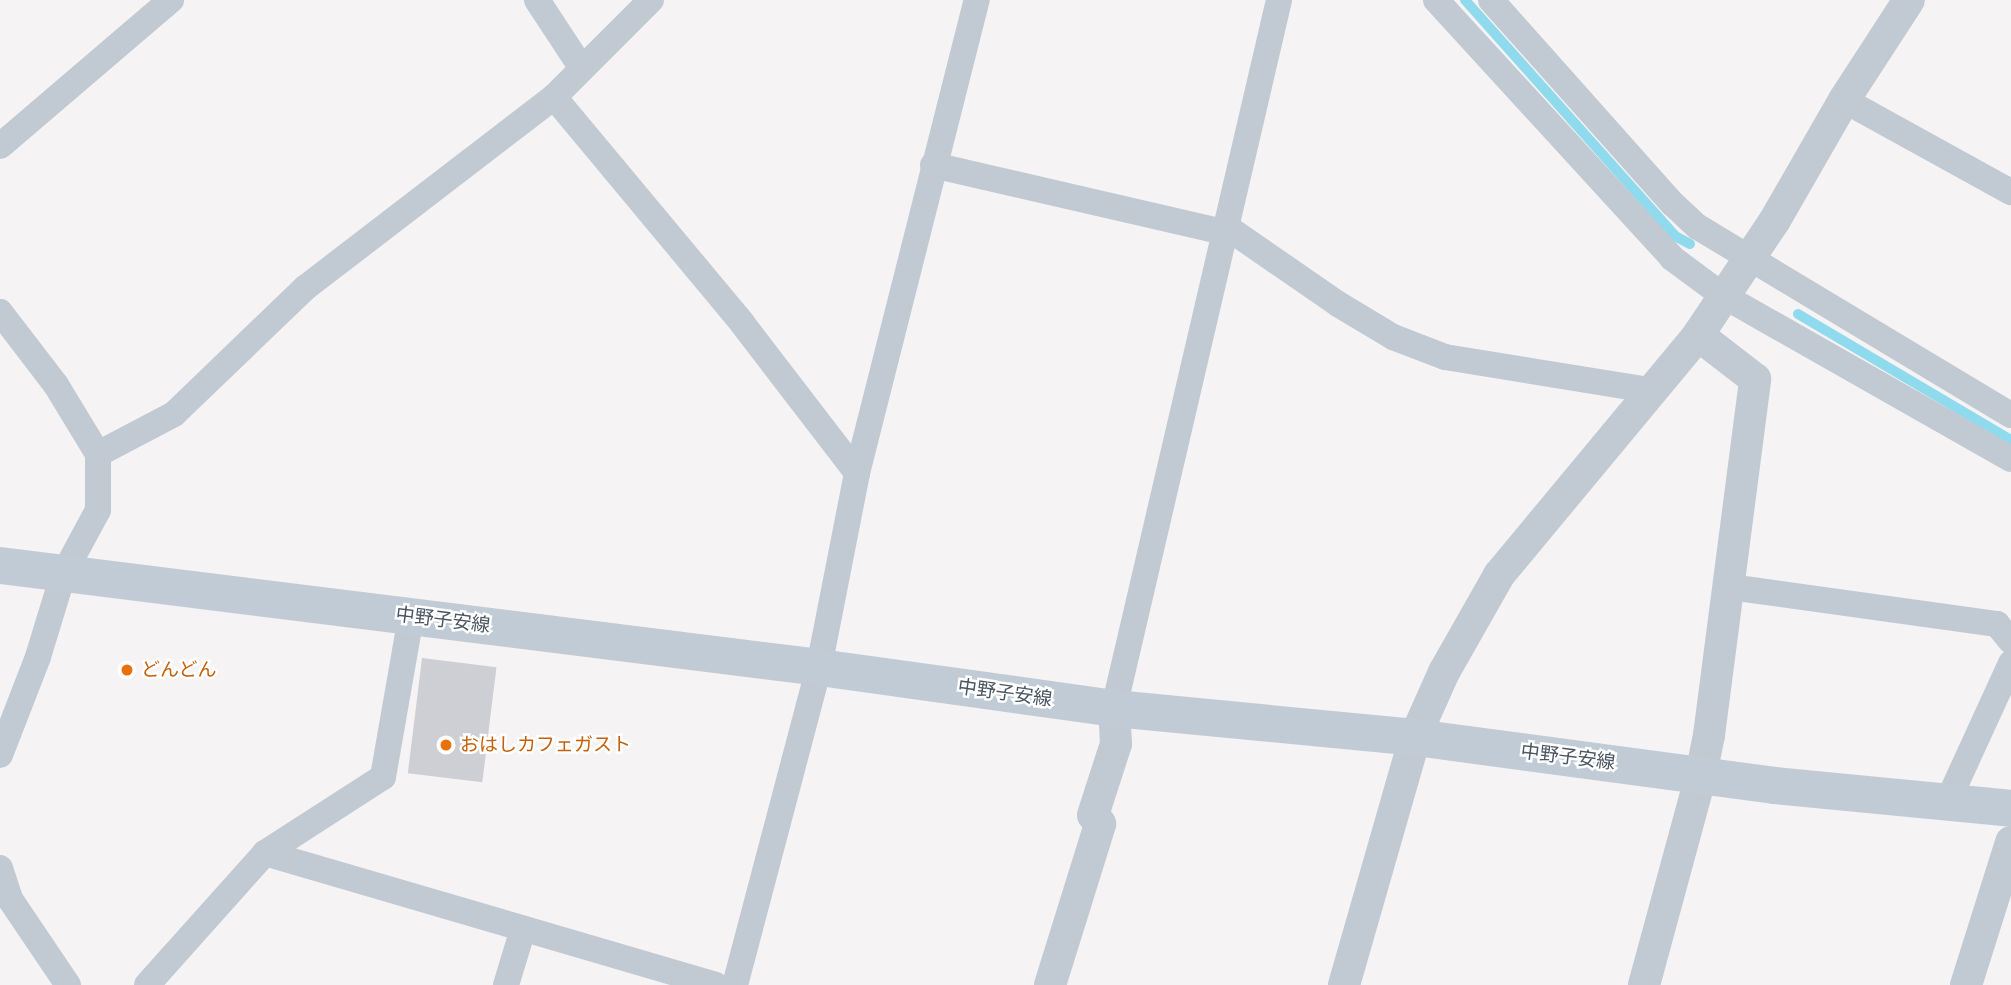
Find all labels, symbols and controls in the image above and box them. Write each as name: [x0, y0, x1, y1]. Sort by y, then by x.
street label: 中野子安線: [394, 603, 492, 637]
place label: どんどん: [141, 659, 217, 681]
marker: どんどん: [119, 662, 135, 678]
street label: 中野子安線: [956, 675, 1054, 711]
place label: おはしカフェガスト: [460, 734, 631, 756]
marker: おはしカフェガスト: [438, 737, 454, 753]
street label: 中野子安線: [1519, 740, 1617, 774]

